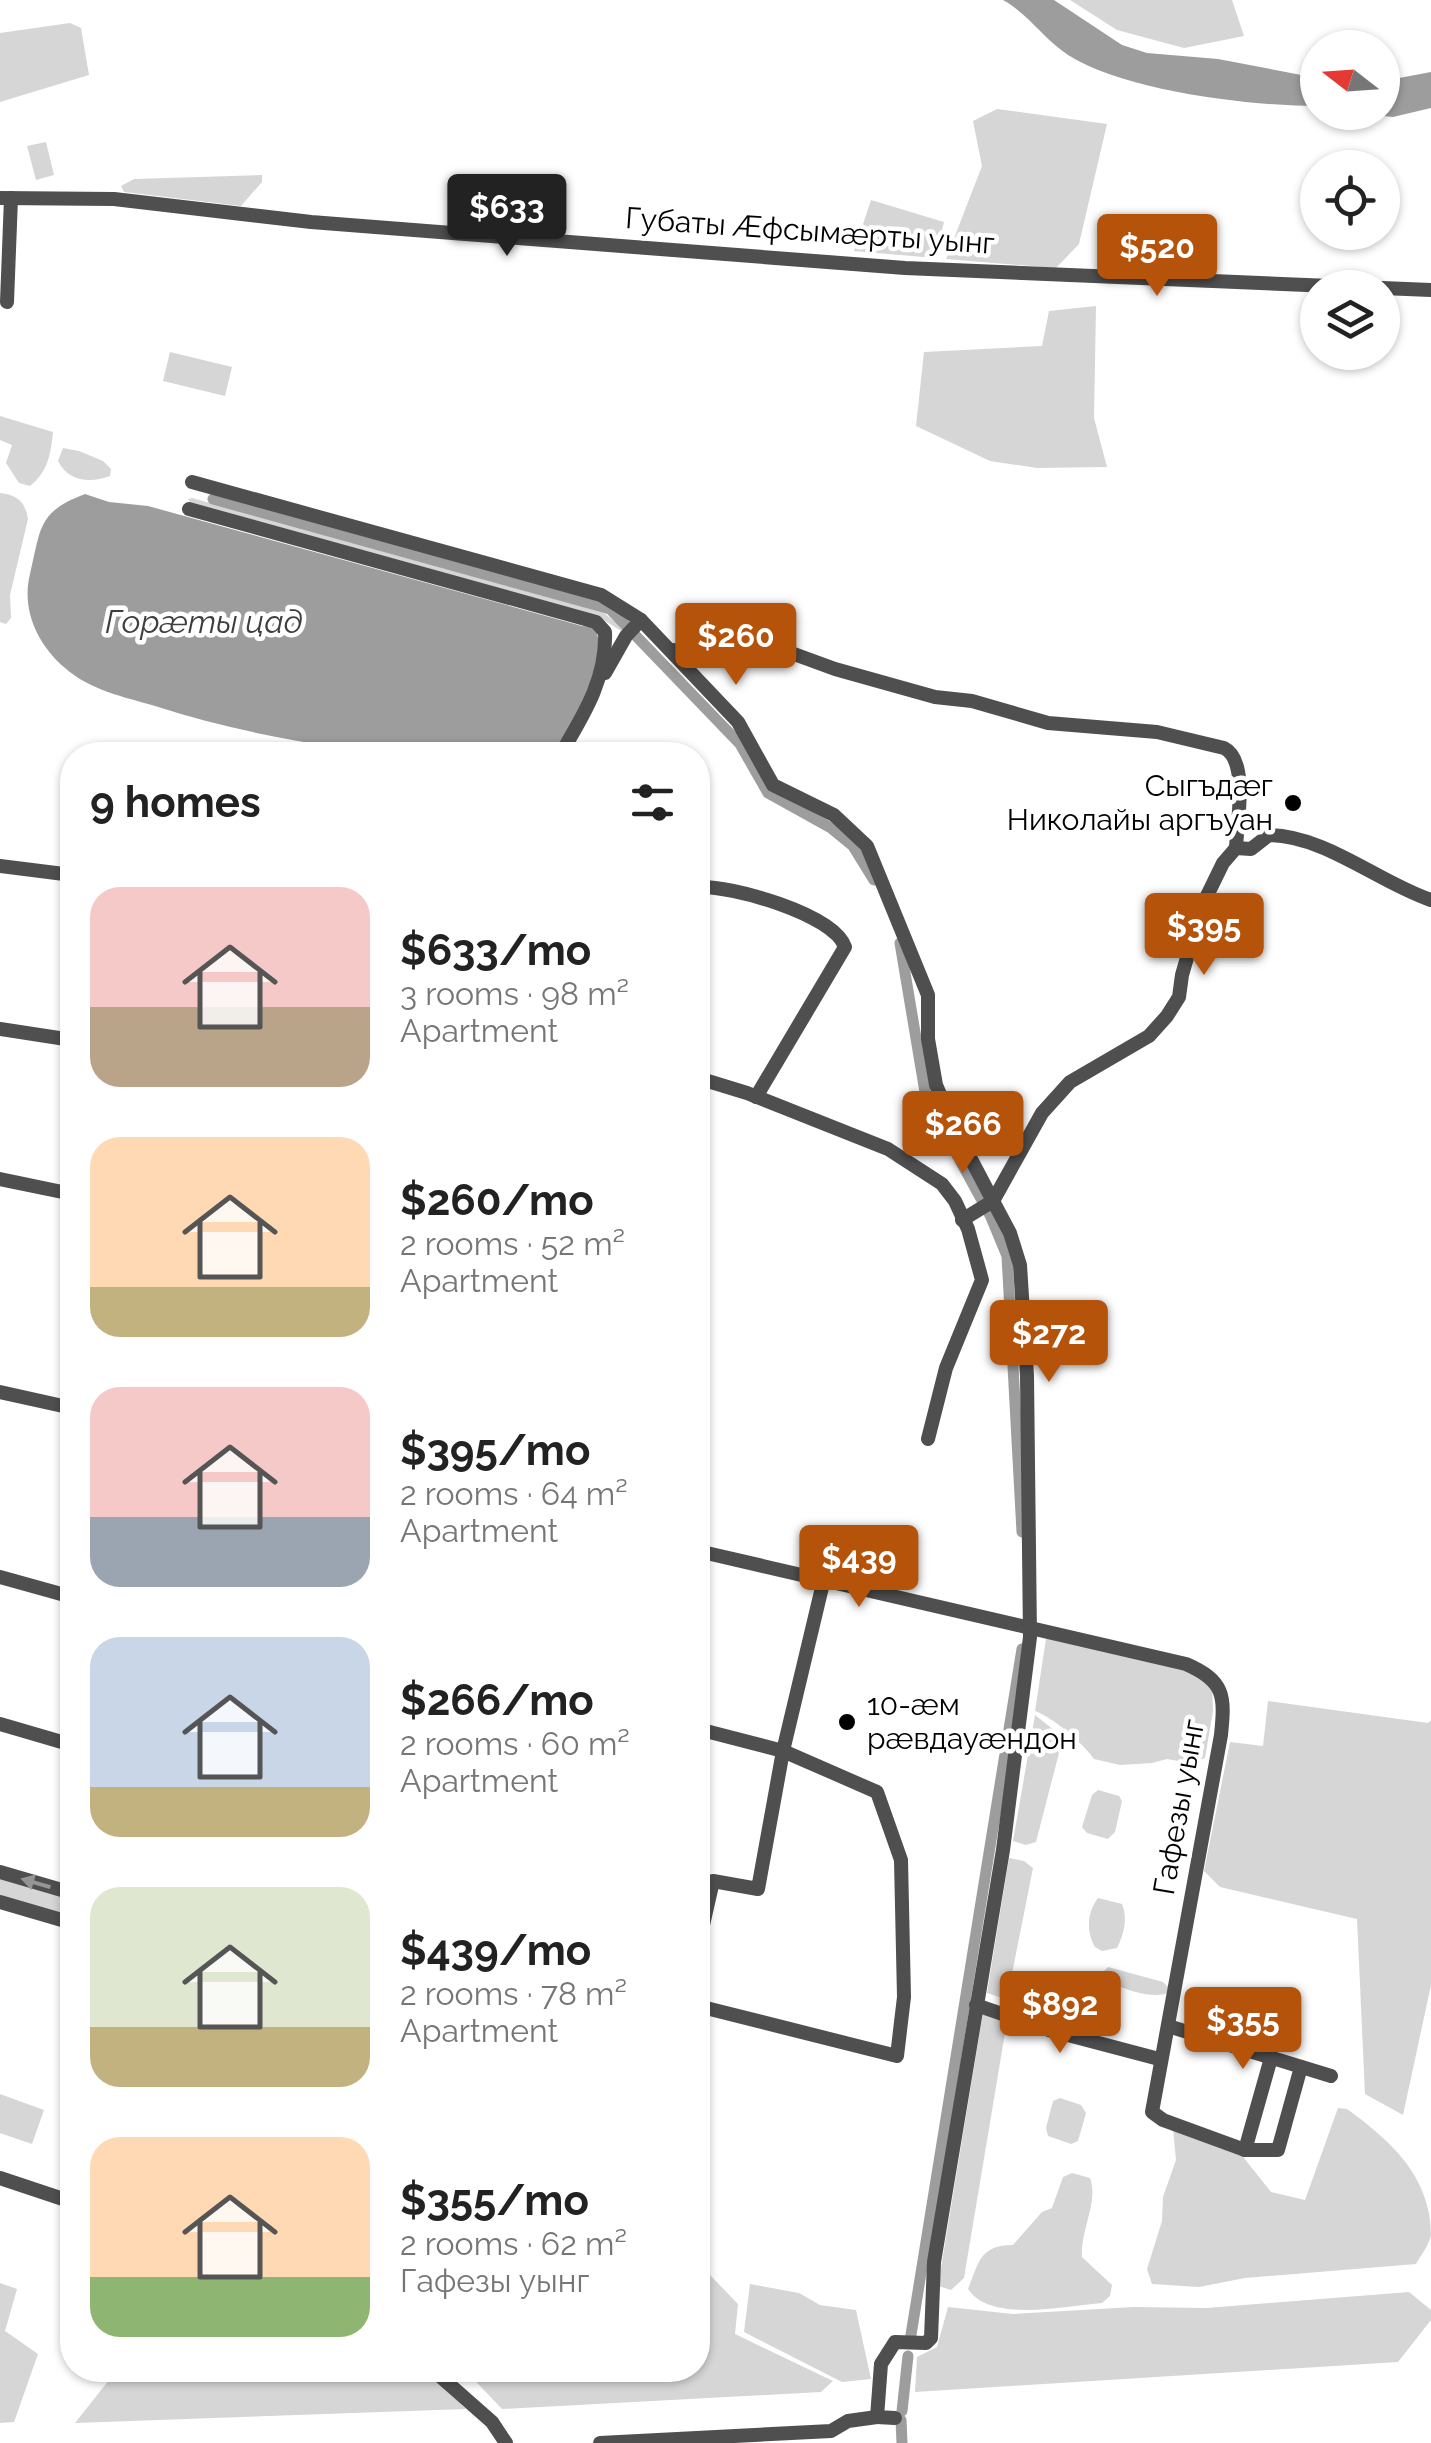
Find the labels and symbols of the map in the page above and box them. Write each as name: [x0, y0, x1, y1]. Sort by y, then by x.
north arrow: [1300, 30, 1400, 130]
pin: $633: [448, 174, 566, 259]
street label: Губаты Æфсымæрты уынг: [624, 200, 996, 261]
pin: $520: [1098, 214, 1216, 299]
water label: Горӕты цад: [105, 603, 303, 640]
pin: $260: [677, 603, 795, 688]
place label: Сыгъдæг Николайы аргъуан: [1007, 768, 1273, 837]
marker: Сыгъдæг Николайы аргъуан: [1282, 792, 1304, 814]
pin: $395: [1145, 893, 1263, 978]
pin: $266: [904, 1091, 1022, 1176]
pin: $272: [990, 1300, 1108, 1385]
pin: $439: [800, 1525, 918, 1610]
place label: 10-æм рӕвдауӕндон: [867, 1687, 1077, 1756]
marker: 10-æм рӕвдауӕндон: [836, 1711, 858, 1733]
street label: Гафезы уынг: [1146, 1716, 1211, 1897]
one-way arrow: [20, 1874, 51, 1890]
pin: $892: [1001, 1971, 1119, 2056]
pin: $355: [1184, 1987, 1302, 2072]

